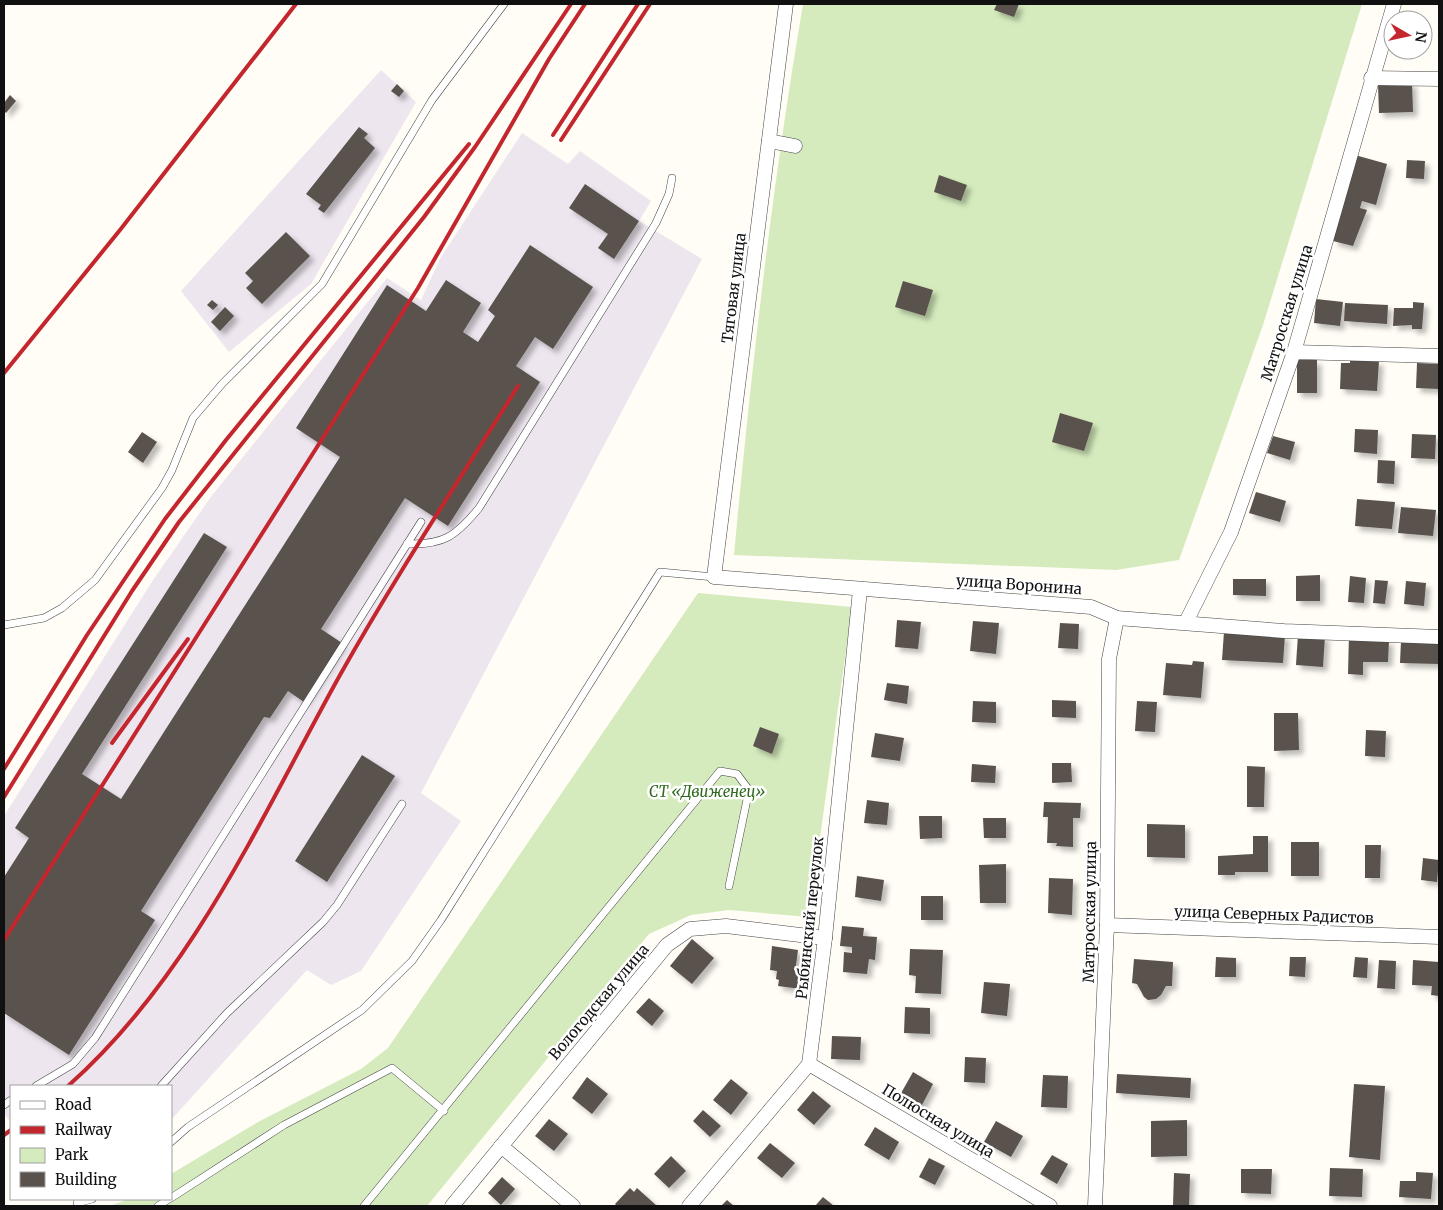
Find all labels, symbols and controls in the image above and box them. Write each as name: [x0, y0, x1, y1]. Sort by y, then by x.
north arrow: [1383, 10, 1433, 60]
text: N: [1411, 30, 1431, 44]
street label: Тяговая улица: [717, 232, 750, 344]
street label: Матросская улица: [1257, 242, 1316, 383]
street label: улица Воронина: [956, 571, 1082, 598]
park label: СТ «Движенец»: [649, 782, 765, 801]
street label: Рыбинский переулок: [792, 835, 828, 1000]
street label: Матросская улица: [1079, 841, 1100, 983]
street label: улица Северных Радистов: [1174, 902, 1374, 927]
street label: Вологодская улица: [545, 940, 653, 1064]
street label: Полюсная улица: [879, 1080, 998, 1162]
legend: [10, 1085, 172, 1200]
text: Road: [55, 1095, 91, 1114]
text: Railway: [55, 1120, 112, 1139]
text: Park: [55, 1145, 89, 1164]
text: Building: [55, 1170, 117, 1189]

